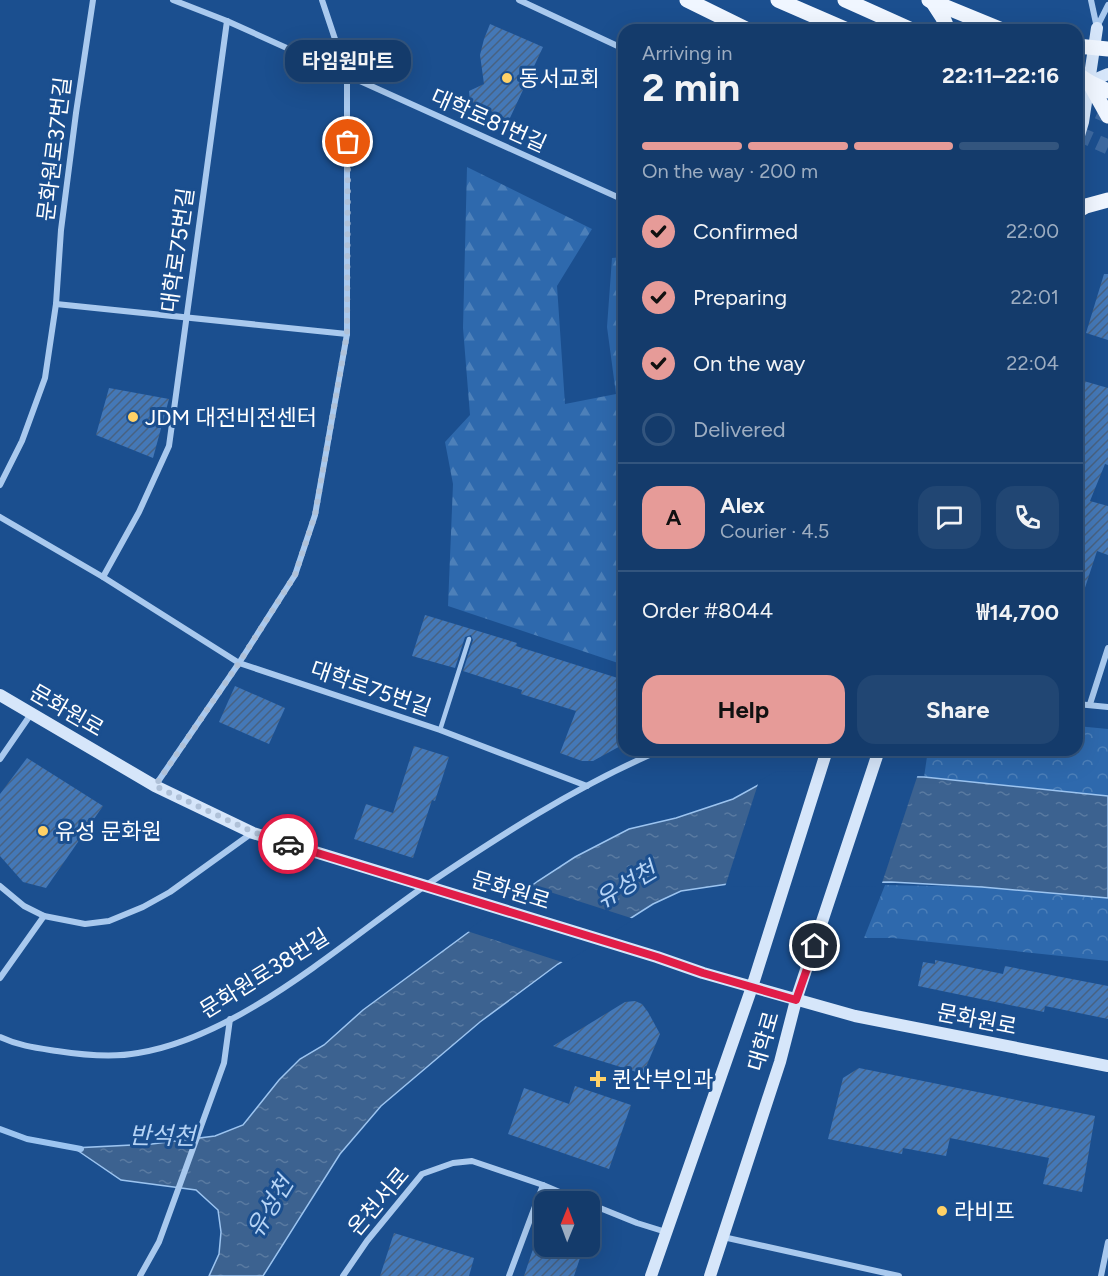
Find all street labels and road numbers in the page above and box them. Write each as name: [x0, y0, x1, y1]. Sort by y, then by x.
street label: 문화원로37번길: [32, 75, 77, 223]
street label: 대학로81번길: [427, 83, 551, 158]
street label: 대학로75번길: [155, 186, 200, 314]
street label: 대학로75번길: [307, 655, 435, 722]
street label: 문화원로: [25, 678, 109, 742]
street label: 문화원로: [468, 866, 554, 915]
street label: 문화원로38번길: [195, 923, 334, 1024]
street label: 문화원로: [935, 999, 1019, 1040]
street label: 대학로: [742, 1008, 785, 1074]
street label: 온천서로: [342, 1162, 415, 1241]

